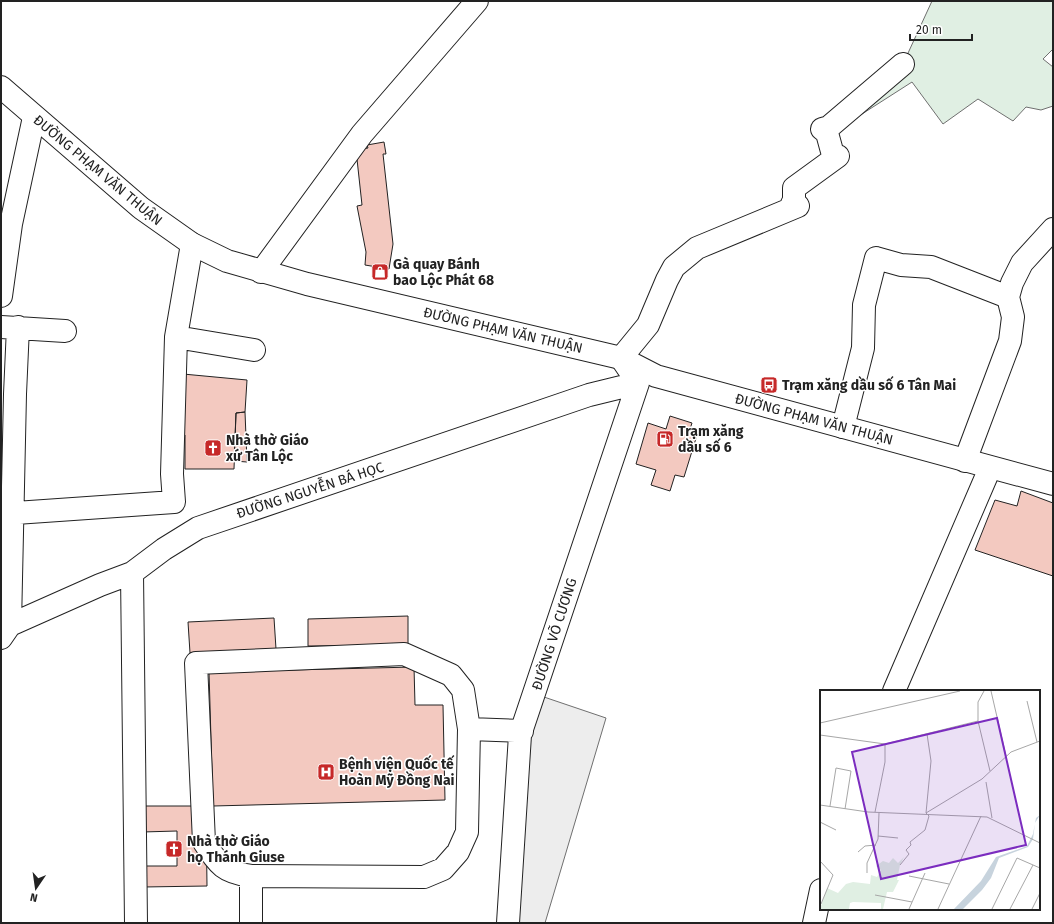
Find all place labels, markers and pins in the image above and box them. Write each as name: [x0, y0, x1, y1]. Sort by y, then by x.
place label: Gà quay Bánh bao Lộc Phát 68: [393, 256, 494, 289]
shop icon: Gà quay Bánh bao Lộc Phát 68: [370, 262, 390, 282]
bus stop icon: Trạm xăng dầu số 6 Tân Mai: [759, 375, 779, 395]
place label: Trạm xăng dầu số 6 Tân Mai: [782, 375, 956, 394]
place label: Trạm xăng dầu số 6: [678, 423, 744, 456]
fuel station icon: Trạm xăng dầu số 6: [655, 429, 675, 449]
place label: Nhà thờ Giáo xứ Tân Lộc: [225, 432, 309, 465]
church icon: Nhà thờ Giáo xứ Tân Lộc: [203, 438, 223, 458]
place label: Bệnh viện Quốc tế Hoàn Mỹ Đồng Nai: [339, 754, 455, 789]
hospital icon: Bệnh viện Quốc tế Hoàn Mỹ Đồng Nai: [316, 762, 336, 782]
place label: Nhà thờ Giáo họ Thánh Giuse: [187, 833, 285, 866]
church icon: Nhà thờ Giáo họ Thánh Giuse: [164, 839, 184, 859]

